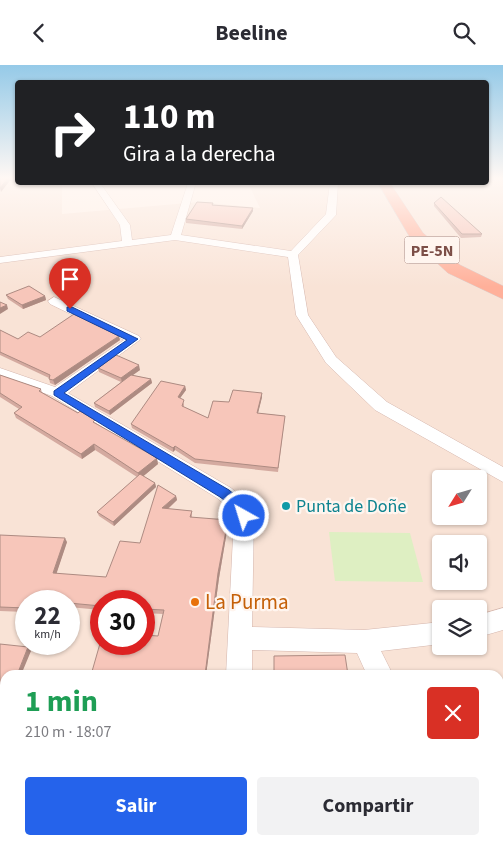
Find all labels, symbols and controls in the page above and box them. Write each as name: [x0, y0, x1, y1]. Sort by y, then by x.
text: Beeline: [215, 17, 288, 49]
icon: back: [25, 19, 53, 47]
icon: search: [450, 19, 478, 47]
text: 110 m: [123, 92, 215, 142]
icon: right: [40, 100, 105, 165]
text: Gira a la derecha: [123, 138, 276, 170]
road number: PE-5N: [404, 237, 460, 263]
pin: [49, 258, 91, 309]
icon: arrive: [56, 265, 84, 293]
north arrow: [432, 470, 488, 525]
map controls: [432, 470, 487, 655]
position arrow: [217, 489, 269, 541]
place label: Punta de Doñe: [296, 494, 406, 519]
marker: Punta de Doñe: [280, 500, 292, 512]
button: sound: [432, 535, 487, 590]
place label: La Purma: [205, 587, 289, 617]
speed limit sign: 30: [90, 590, 155, 655]
marker: La Purma: [189, 596, 201, 608]
text: 22: [34, 598, 61, 634]
button: layers: [432, 600, 487, 655]
text: km/h: [34, 626, 61, 643]
text: 1 min: [25, 680, 98, 723]
button: close: [427, 687, 479, 739]
text: 210 m · 18:07: [25, 721, 112, 743]
button: Salir: [25, 777, 247, 835]
button: Compartir: [257, 777, 479, 835]

